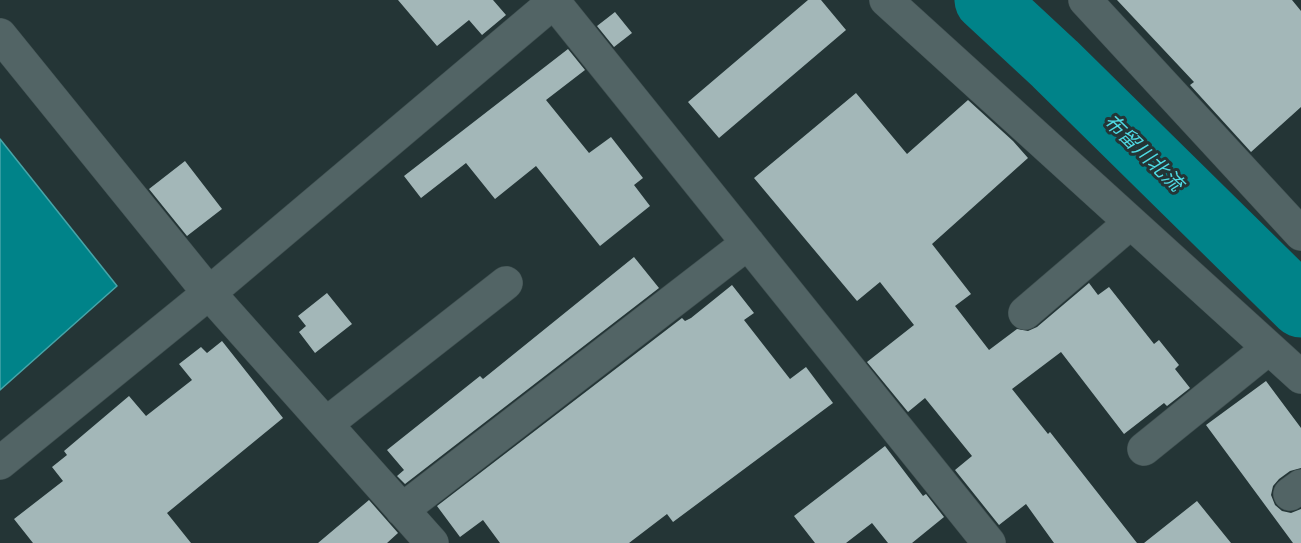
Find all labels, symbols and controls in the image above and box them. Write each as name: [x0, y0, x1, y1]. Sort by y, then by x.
water label: 布留川北流: [1099, 110, 1187, 196]

